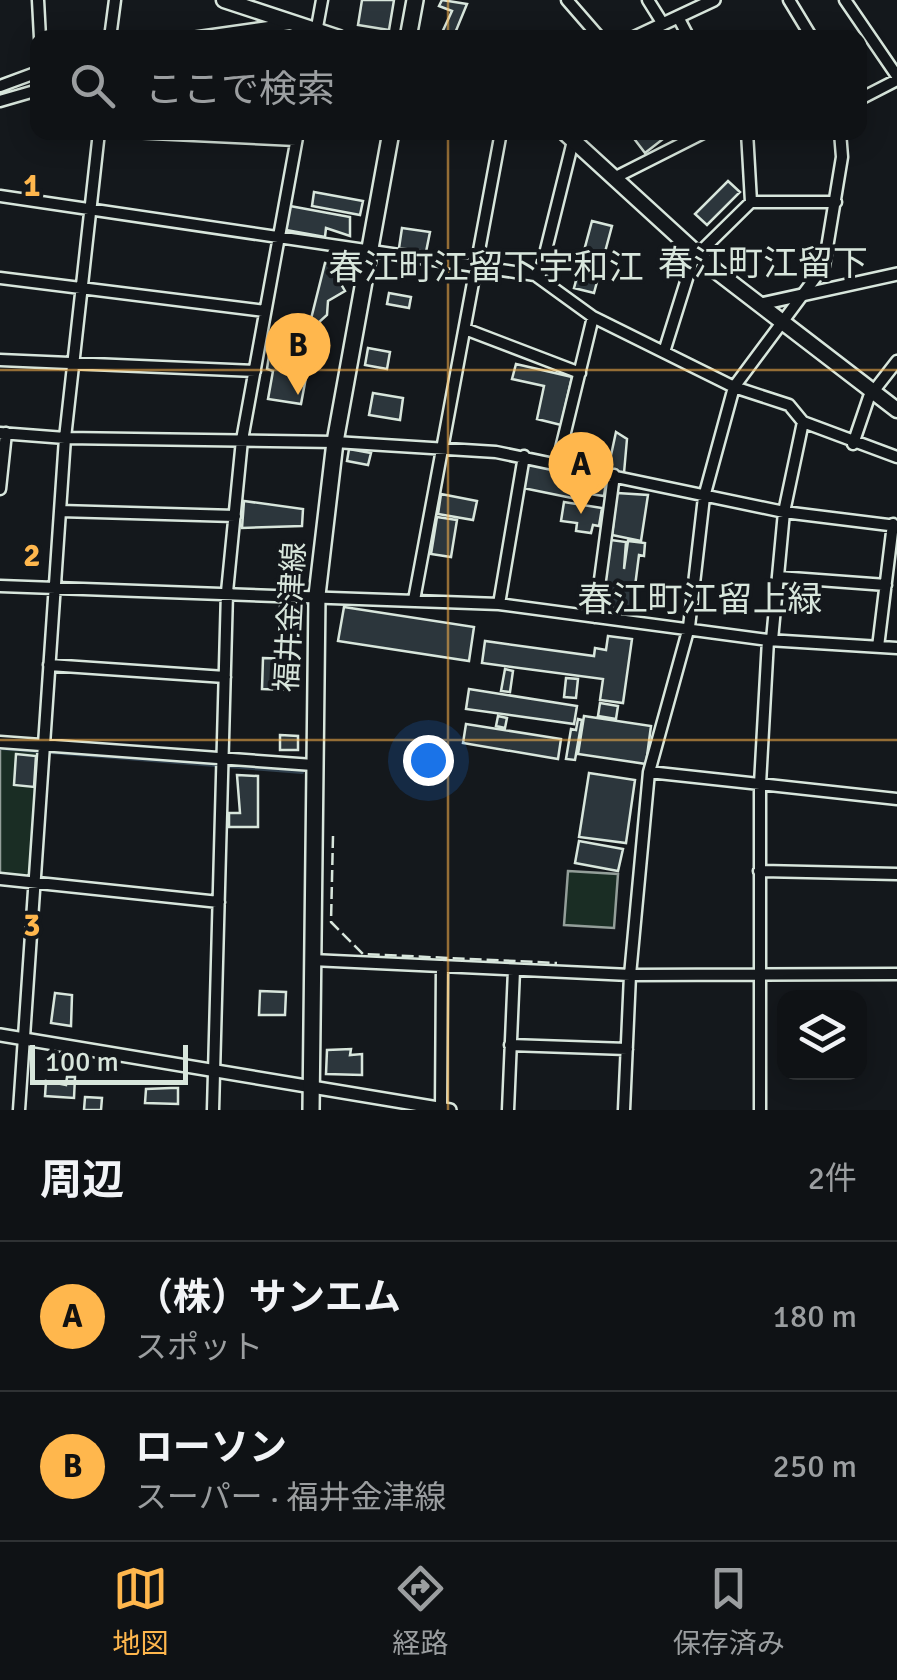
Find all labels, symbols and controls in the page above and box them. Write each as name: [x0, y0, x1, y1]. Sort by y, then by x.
search box: [30, 30, 867, 140]
icon: search: [65, 58, 120, 113]
text: ここで検索: [145, 66, 335, 113]
text: 1: [23, 166, 41, 205]
district label: 春江町江留下: [658, 242, 868, 285]
district label: 春江町江留下宇和江: [328, 246, 644, 289]
pin: B: [266, 312, 330, 395]
pin: A: [548, 432, 614, 514]
text: 2: [23, 536, 41, 575]
street label: 福井金津線: [269, 541, 313, 693]
district label: 春江町江留上緑: [577, 578, 823, 621]
your location: [403, 735, 454, 786]
text: 3: [23, 906, 41, 945]
map controls: [777, 990, 867, 1080]
button: layers: [777, 990, 867, 1080]
scale bar: [30, 1040, 188, 1084]
text: 100 m: [45, 1045, 119, 1079]
text: 周辺: [40, 1155, 124, 1206]
text: 2件: [808, 1159, 857, 1198]
text: （株）サンエム: [135, 1274, 401, 1321]
text: A: [62, 1297, 83, 1336]
text: 180 m: [773, 1297, 857, 1336]
text: スポット: [135, 1328, 263, 1367]
text: ローソン: [135, 1424, 287, 1471]
text: B: [63, 1447, 82, 1486]
text: 250 m: [773, 1447, 857, 1486]
text: スーパー · 福井金津線: [135, 1478, 447, 1517]
tab: 地図: [112, 1561, 168, 1661]
tab: 経路: [392, 1561, 449, 1661]
tab: 保存済み: [673, 1561, 785, 1661]

